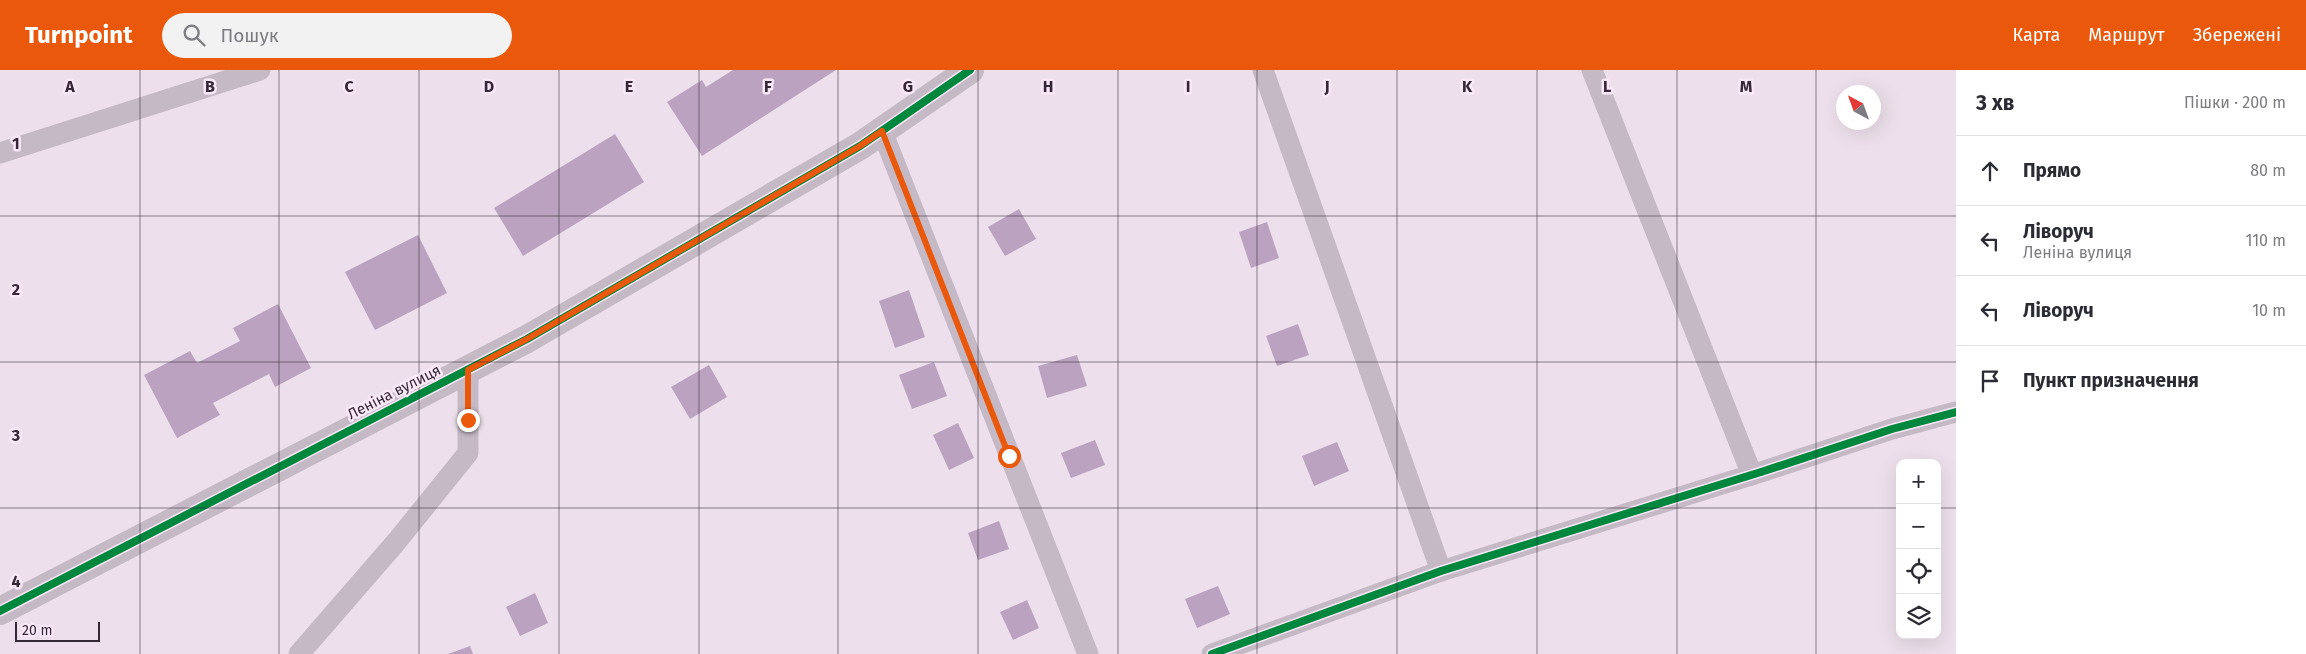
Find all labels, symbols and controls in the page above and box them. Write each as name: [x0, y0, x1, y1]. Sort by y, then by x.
search box: [162, 13, 512, 58]
text: Turnpoint: [25, 21, 132, 49]
icon: search: [180, 21, 208, 49]
text: Пошук: [220, 24, 279, 47]
text: Карта: [2013, 24, 2060, 46]
text: Маршрут: [2088, 24, 2165, 46]
text: Збережені: [2193, 24, 2281, 46]
text: A: [64, 77, 75, 96]
text: B: [205, 77, 215, 96]
text: C: [344, 77, 354, 96]
text: D: [484, 77, 494, 96]
text: E: [625, 77, 633, 96]
text: F: [764, 77, 772, 96]
text: G: [903, 77, 913, 96]
text: H: [1043, 77, 1053, 96]
text: I: [1186, 77, 1190, 96]
text: J: [1323, 77, 1330, 96]
text: K: [1462, 77, 1473, 96]
text: L: [1603, 77, 1611, 96]
text: M: [1740, 77, 1753, 96]
north arrow: [1836, 85, 1881, 130]
text: 3 хв: [1976, 90, 2014, 116]
text: Пішки · 200 m: [2184, 93, 2286, 112]
text: 1: [12, 134, 20, 153]
icon: ahead: [1976, 157, 2004, 185]
text: Прямо: [2023, 159, 2081, 182]
text: 80 m: [2250, 161, 2286, 180]
text: Ліворуч: [2023, 220, 2094, 243]
icon: left: [1976, 227, 2004, 255]
text: 110 m: [2245, 231, 2286, 250]
text: Леніна вулиця: [2023, 243, 2132, 262]
text: 2: [12, 280, 20, 299]
icon: left: [1976, 297, 2004, 325]
text: Ліворуч: [2023, 299, 2094, 322]
text: 10 m: [2252, 301, 2286, 320]
street label: Леніна вулиця: [344, 361, 444, 423]
icon: arrive: [1976, 367, 2004, 395]
text: Пункт призначення: [2023, 369, 2199, 392]
route end: [457, 409, 480, 432]
text: 3: [11, 426, 20, 445]
route start: [998, 445, 1021, 468]
map controls: [1896, 459, 1941, 639]
button: +: [1896, 459, 1941, 504]
button: −: [1896, 504, 1941, 549]
button: locate: [1896, 549, 1941, 594]
text: 4: [11, 572, 21, 591]
button: layers: [1896, 594, 1941, 639]
scale bar: [15, 619, 100, 642]
text: 20 m: [22, 622, 52, 639]

